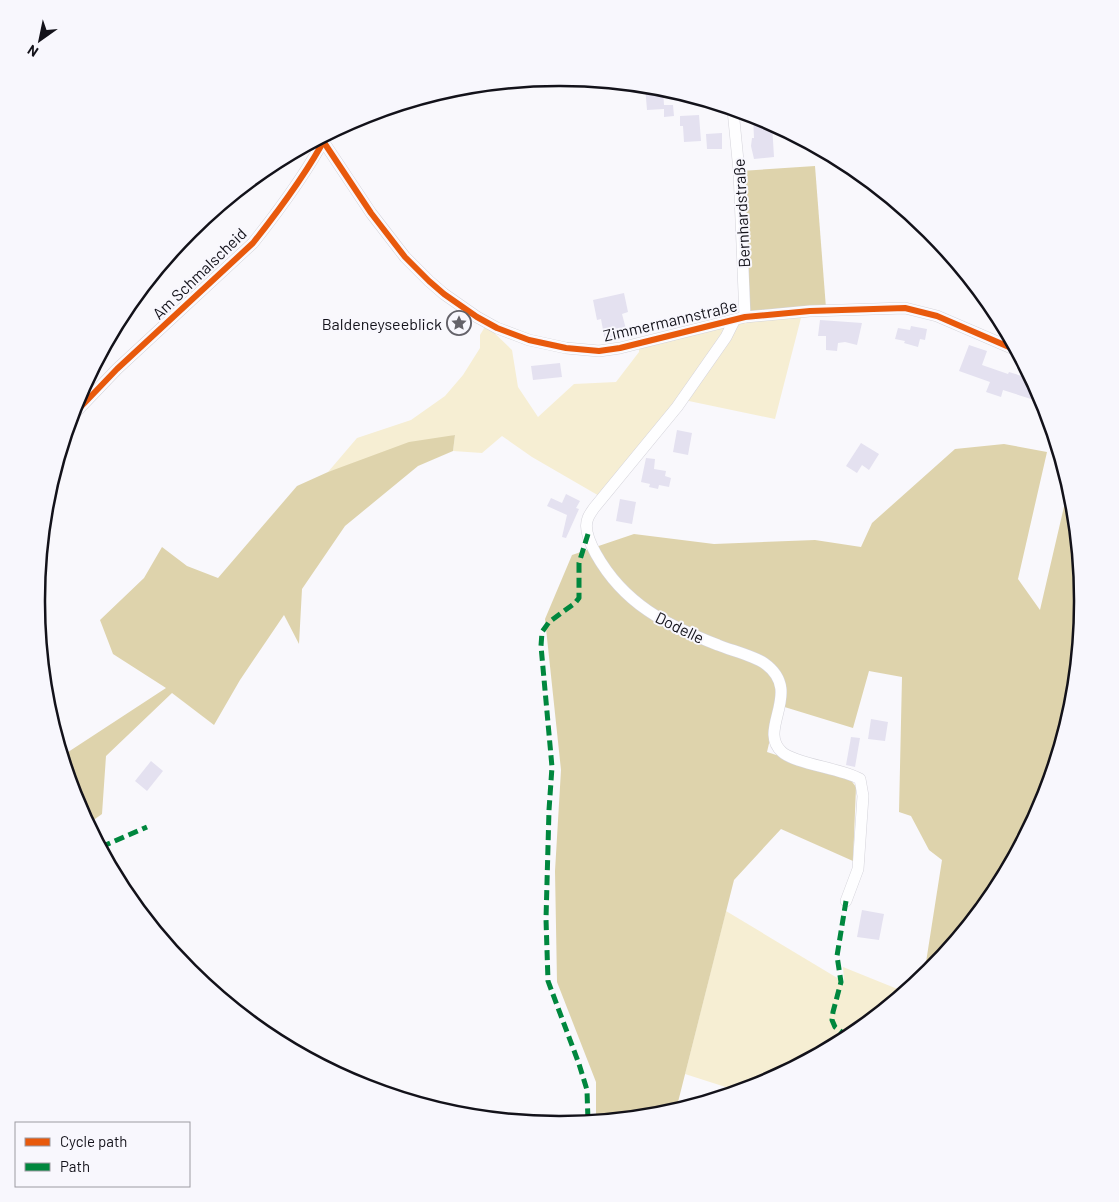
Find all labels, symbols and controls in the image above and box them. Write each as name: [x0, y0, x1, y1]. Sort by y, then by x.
north arrow: [15, 15, 65, 65]
text: N: [24, 42, 41, 61]
street label: Bernhardstraße: [729, 158, 753, 268]
street label: Am Schmalscheid: [148, 223, 250, 323]
street label: Zimmermannstraße: [601, 295, 739, 345]
place icon: Baldeneyseeblick: [446, 310, 472, 336]
place label: Baldeneyseeblick: [322, 314, 442, 333]
street label: Dodelle: [653, 607, 707, 647]
legend: [15, 1122, 190, 1187]
text: Cycle path: [60, 1132, 127, 1150]
text: Path: [60, 1157, 90, 1175]

